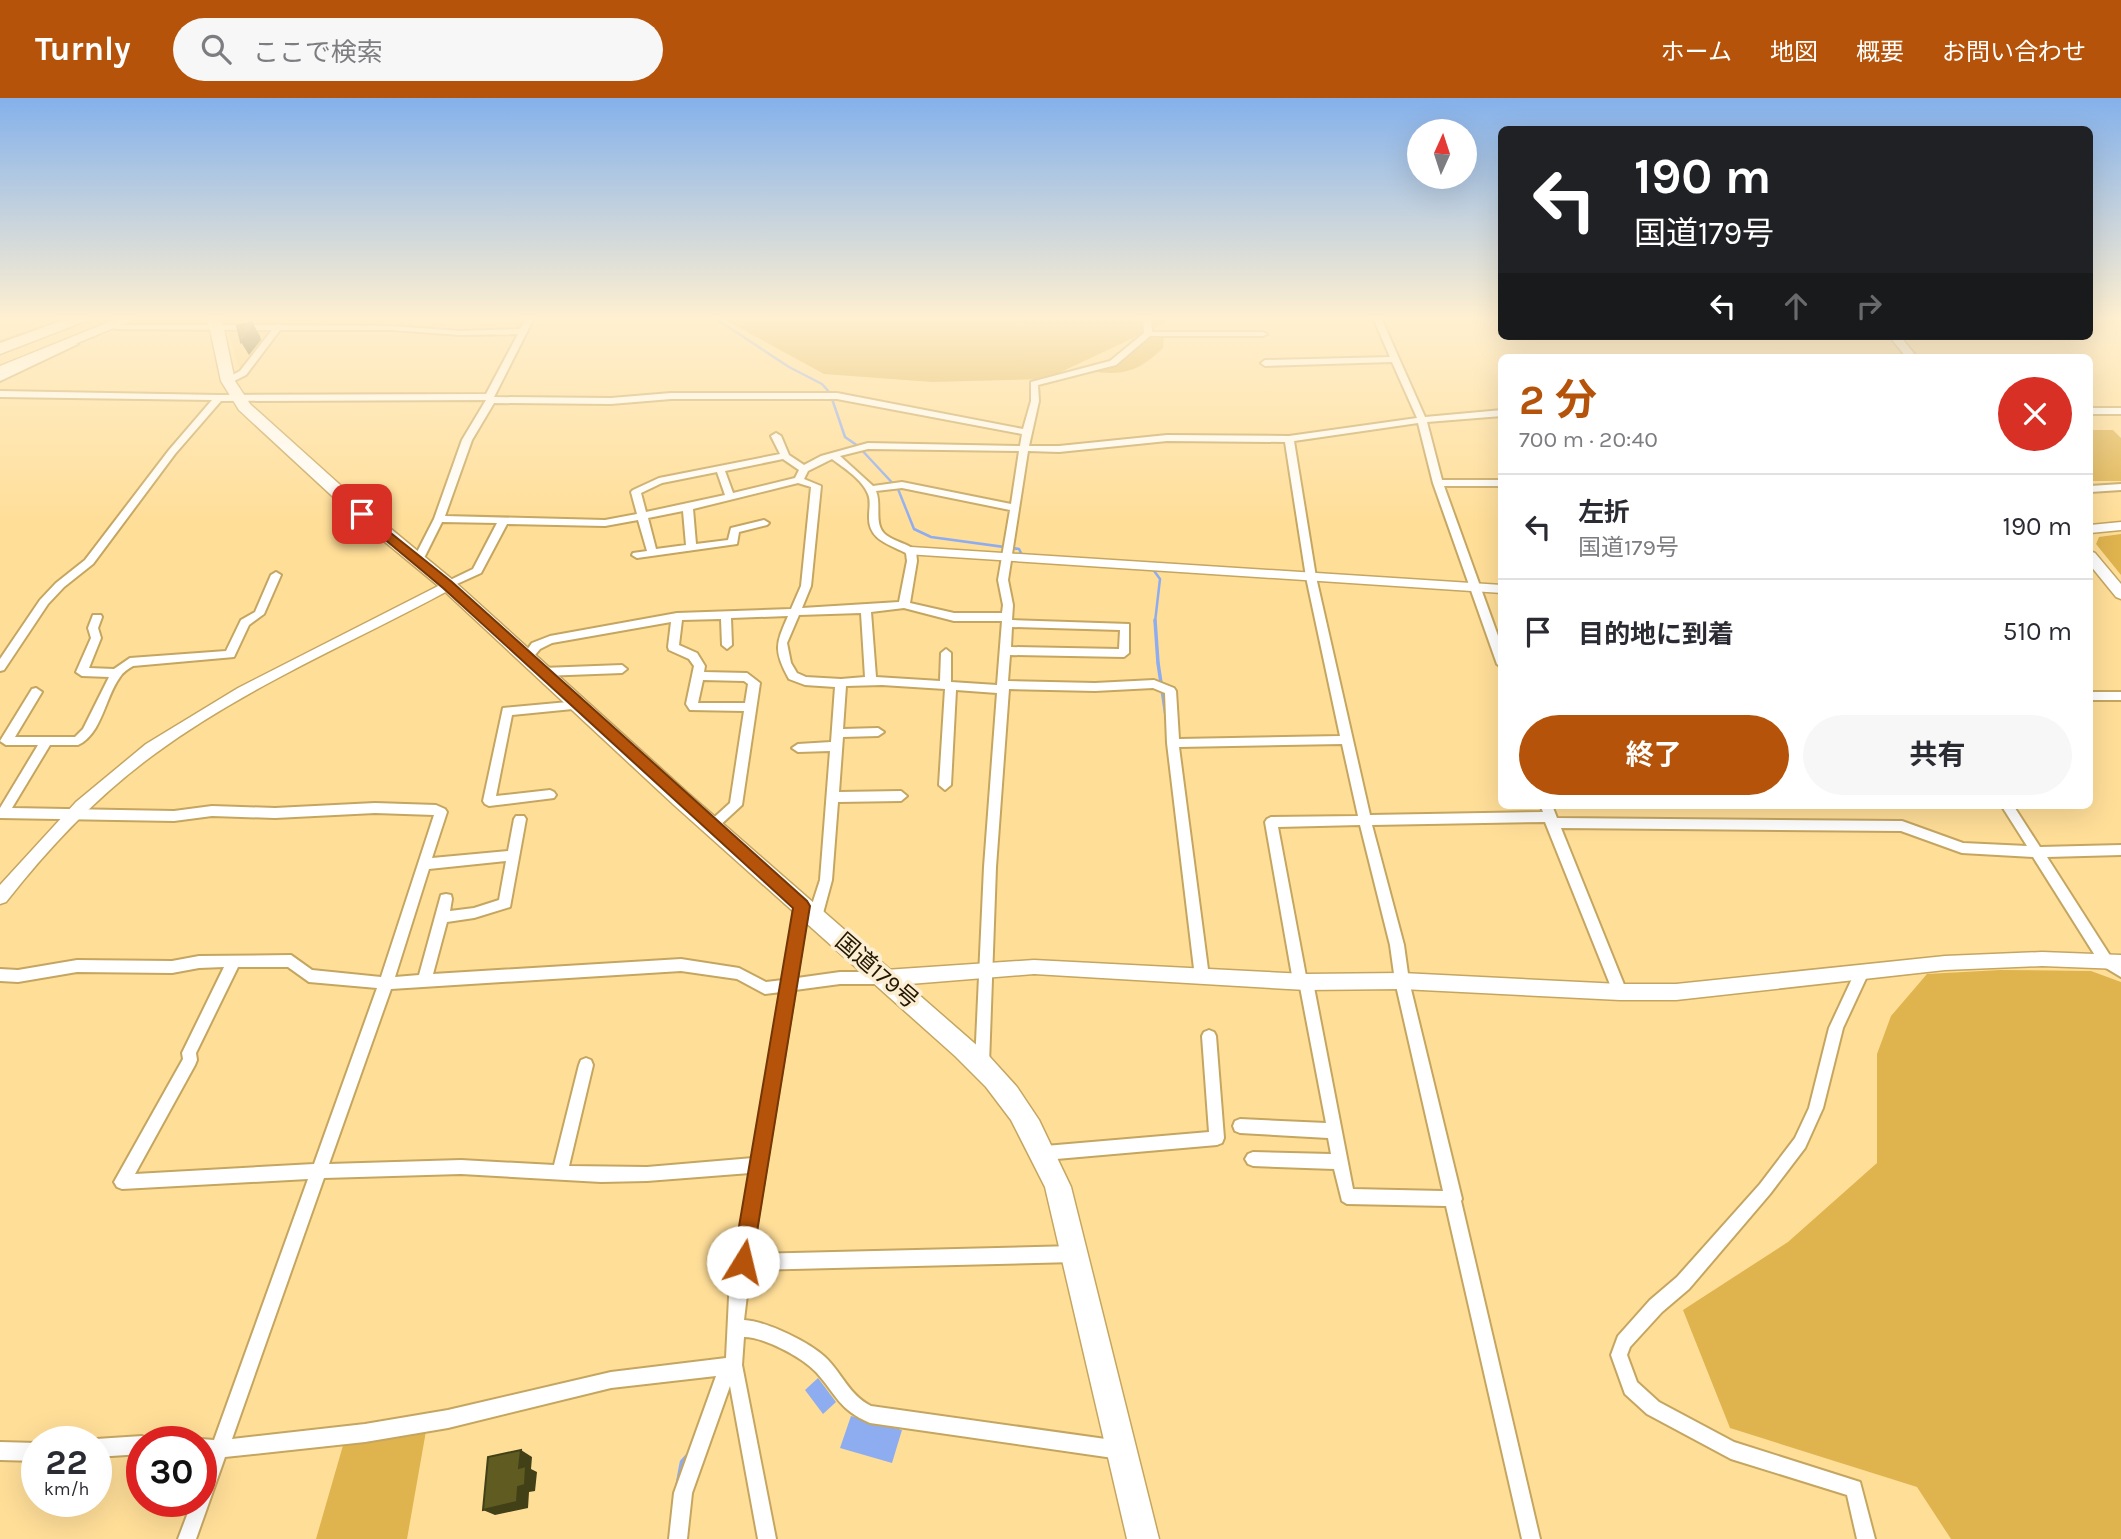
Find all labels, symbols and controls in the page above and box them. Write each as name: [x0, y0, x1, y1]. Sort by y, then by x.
search box: [173, 18, 663, 81]
text: Turnly: [35, 30, 131, 68]
icon: search: [197, 30, 235, 68]
text: ここで検索: [253, 37, 383, 68]
text: ホーム: [1661, 38, 1732, 66]
text: 地図: [1770, 38, 1818, 66]
text: 概要: [1856, 38, 1904, 66]
text: お問い合わせ: [1942, 38, 2086, 66]
north arrow: [1407, 119, 1477, 189]
map controls: [1407, 119, 1477, 189]
text: 190 m: [1634, 148, 1771, 205]
icon: left: [1519, 154, 1610, 245]
text: 国道179号: [1634, 215, 1774, 252]
icon: left: [1704, 287, 1742, 325]
icon: ahead: [1777, 287, 1815, 325]
icon: right: [1850, 287, 1888, 325]
text: 2 分: [1519, 375, 1597, 425]
button: close: [1998, 377, 2072, 451]
text: 700 m · 20:40: [1519, 426, 1658, 453]
pin: [332, 484, 392, 544]
icon: arrive: [343, 495, 381, 533]
text: 左折: [1578, 497, 1630, 528]
icon: left: [1519, 508, 1557, 546]
text: 190 m: [2002, 511, 2072, 542]
text: 国道179号: [1578, 534, 1679, 561]
icon: arrive: [1519, 613, 1557, 651]
text: 510 m: [2003, 616, 2072, 647]
text: 目的地に到着: [1578, 619, 1734, 650]
button: 終了: [1519, 715, 1789, 795]
button: 共有: [1803, 715, 2072, 795]
street label: 国道179号: [830, 928, 924, 1014]
position arrow: [706, 1225, 780, 1299]
speed limit sign: 30: [126, 1426, 217, 1517]
text: 22: [45, 1442, 88, 1483]
text: km/h: [44, 1478, 89, 1500]

